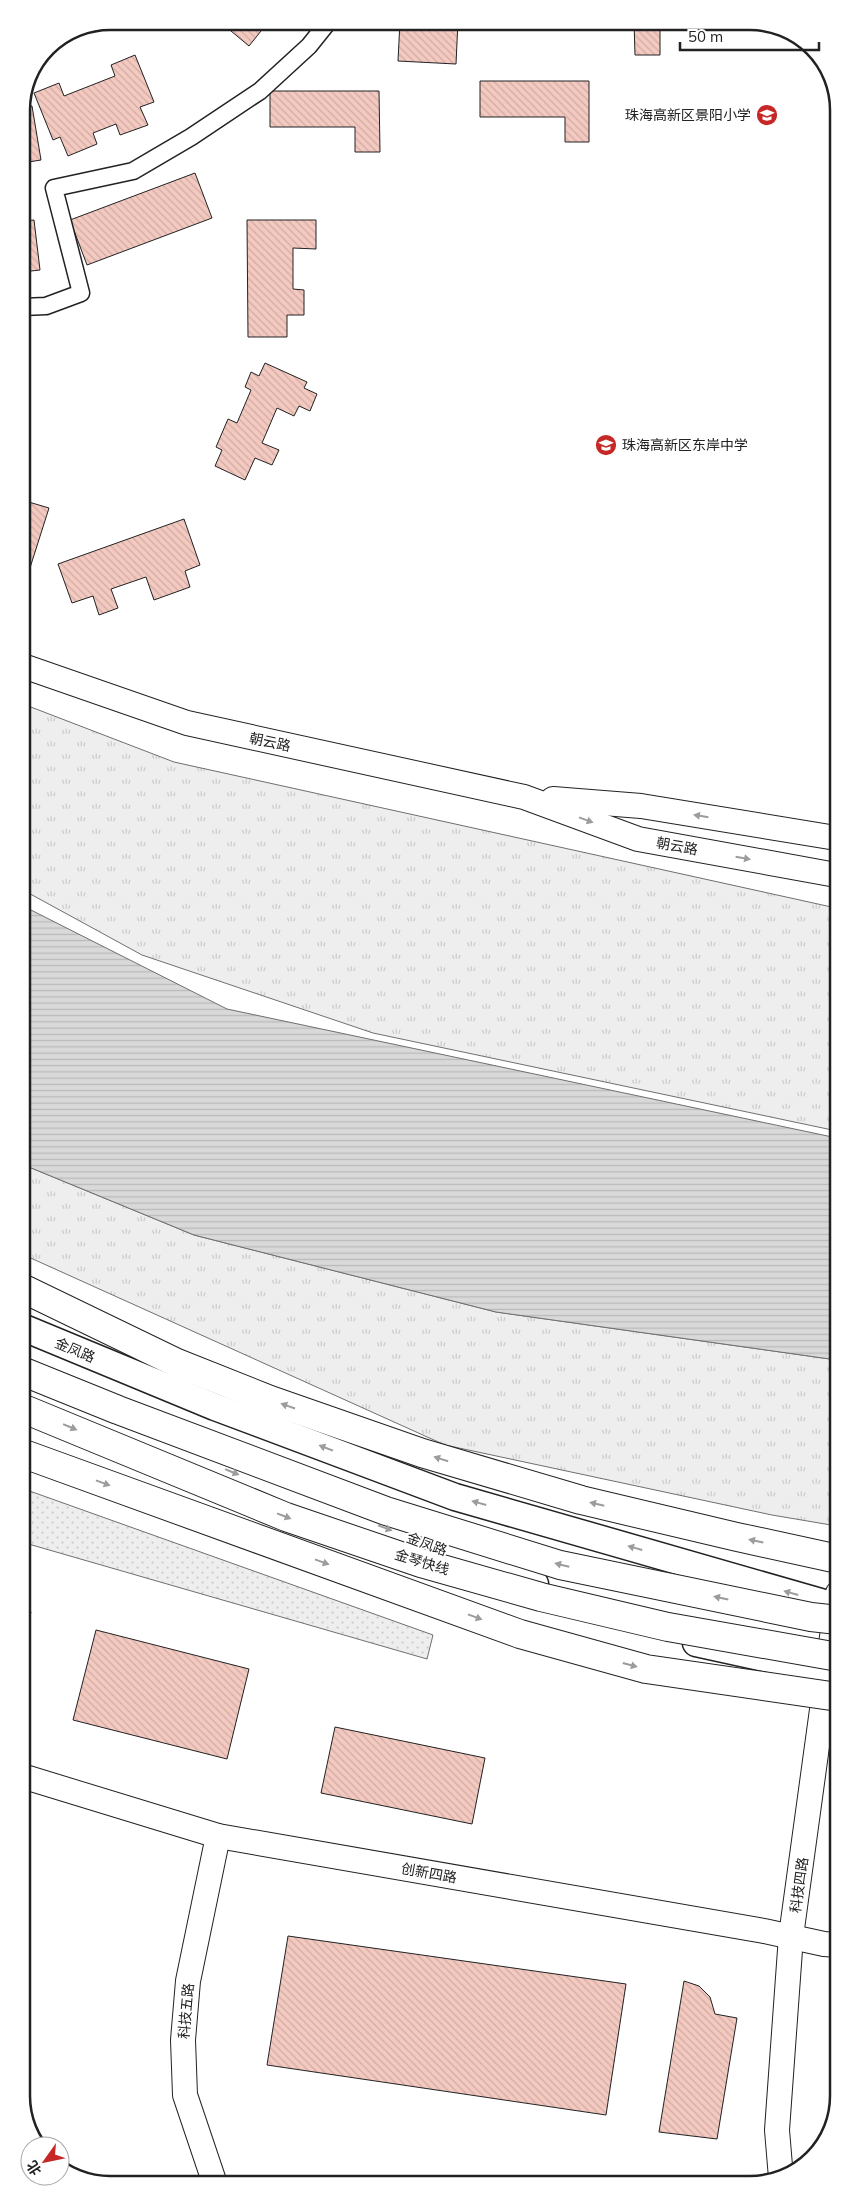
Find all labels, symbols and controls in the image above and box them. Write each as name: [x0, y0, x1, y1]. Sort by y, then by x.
scale bar: [680, 20, 819, 52]
text: 50 m: [688, 27, 723, 46]
school or university icon: 珠海高新区景阳小学: [755, 103, 779, 127]
place label: 珠海高新区景阳小学: [625, 106, 751, 124]
school or university icon: 珠海高新区东岸中学: [594, 433, 618, 457]
place label: 珠海高新区东岸中学: [622, 436, 748, 454]
street label: 朝云路: [248, 729, 292, 755]
one-way arrow: [693, 811, 709, 819]
one-way arrow: [579, 816, 594, 824]
street label: 朝云路: [655, 833, 699, 859]
one-way arrow: [736, 854, 752, 862]
street label: 金凤路: [52, 1334, 98, 1366]
one-way arrow: [280, 1402, 295, 1409]
one-way arrow: [63, 1423, 77, 1431]
one-way arrow: [318, 1444, 333, 1451]
one-way arrow: [434, 1454, 449, 1462]
one-way arrow: [225, 1468, 240, 1476]
one-way arrow: [96, 1479, 111, 1487]
one-way arrow: [471, 1499, 486, 1507]
one-way arrow: [590, 1500, 605, 1508]
one-way arrow: [277, 1512, 292, 1520]
one-way arrow: [377, 1525, 392, 1532]
street label: 金凤路: [404, 1528, 450, 1560]
one-way arrow: [748, 1537, 763, 1545]
one-way arrow: [627, 1543, 642, 1551]
street label: 金琴快线: [393, 1545, 451, 1579]
one-way arrow: [315, 1558, 330, 1566]
one-way arrow: [554, 1561, 569, 1569]
one-way arrow: [783, 1589, 798, 1597]
one-way arrow: [713, 1594, 729, 1602]
one-way arrow: [467, 1614, 482, 1621]
one-way arrow: [622, 1661, 637, 1669]
street label: 科技四路: [786, 1856, 812, 1914]
street label: 创新四路: [400, 1859, 458, 1887]
street label: 科技五路: [175, 1982, 197, 2040]
north arrow: [20, 2136, 70, 2186]
text: 北: [23, 2157, 45, 2179]

